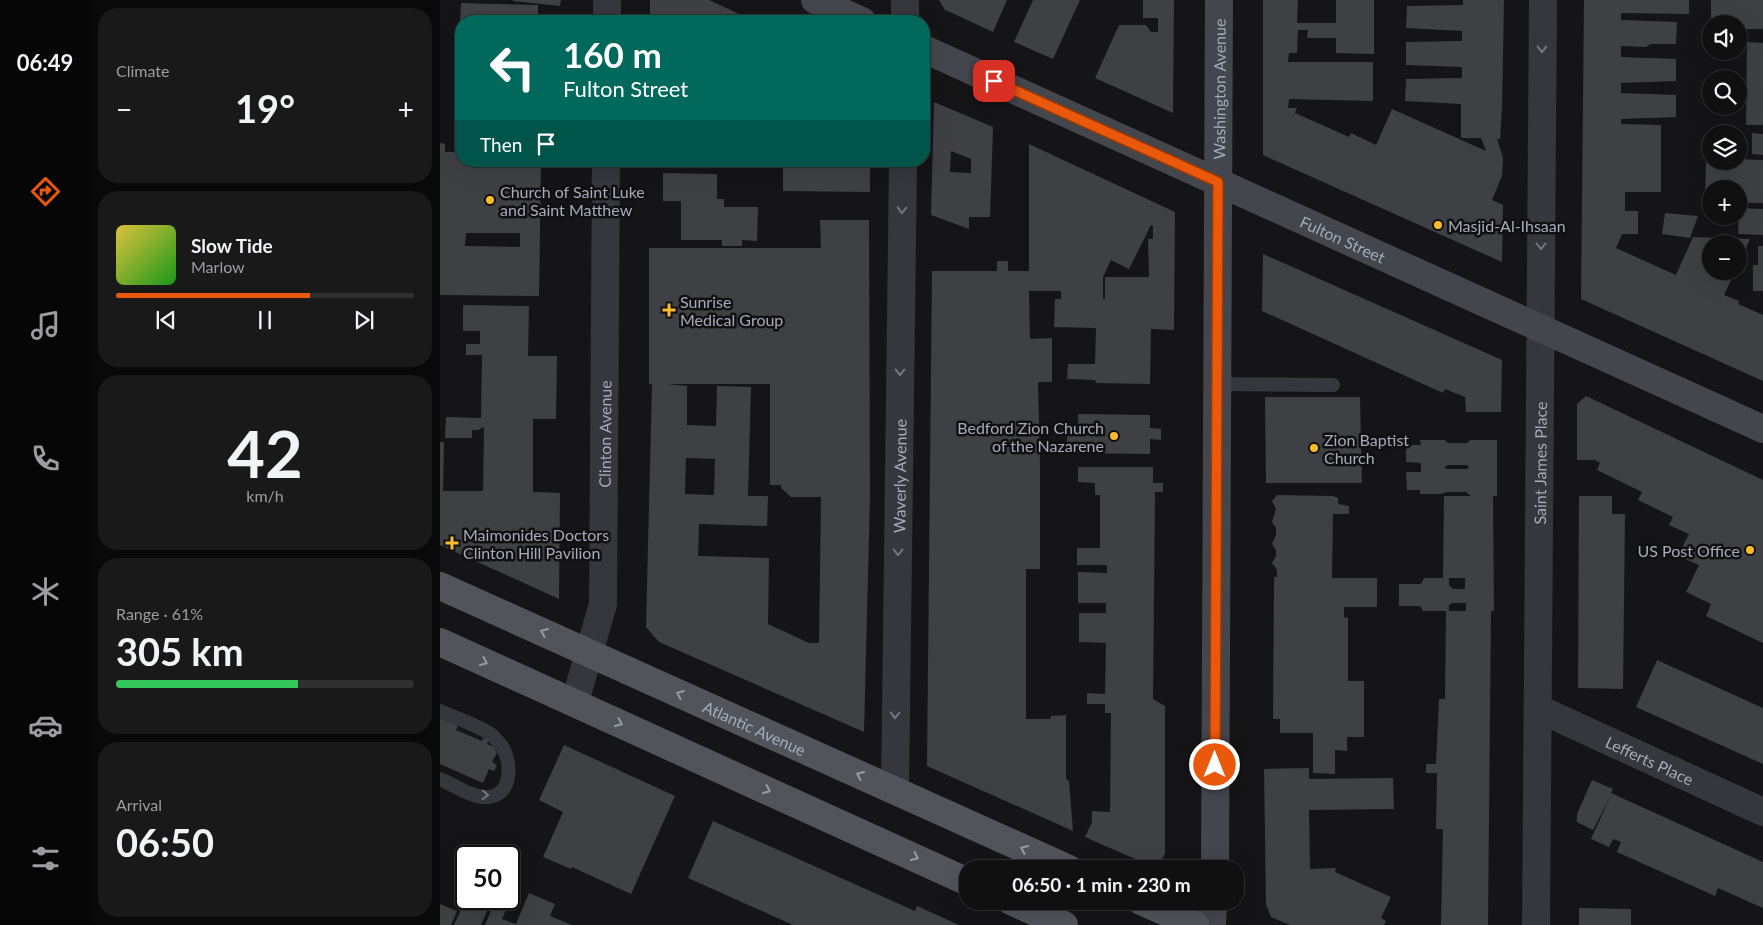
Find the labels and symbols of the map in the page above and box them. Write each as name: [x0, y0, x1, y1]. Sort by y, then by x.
street label: Washington Avenue: [1209, 19, 1228, 160]
one-way arrow: [1537, 45, 1547, 53]
pin: [973, 60, 1015, 102]
place label: Church of Saint Luke and Saint Matthew: [500, 182, 645, 219]
marker: Church of Saint Luke and Saint Matthew: [484, 194, 496, 206]
one-way arrow: [897, 206, 907, 214]
street label: Fulton Street: [1298, 211, 1389, 266]
place label: Masjid-Al-Ihsaan: [1448, 216, 1566, 235]
marker: Masjid-Al-Ihsaan: [1432, 219, 1444, 231]
one-way arrow: [1536, 242, 1546, 250]
place label: Sunrise Medical Group: [680, 292, 783, 329]
marker: Sunrise Medical Group: [662, 303, 676, 317]
one-way arrow: [895, 369, 905, 377]
street label: Clinton Avenue: [594, 380, 614, 488]
street label: Saint James Place: [1530, 401, 1549, 525]
place label: Bedford Zion Church of the Nazarene: [957, 418, 1104, 455]
street label: Waverly Avenue: [889, 419, 909, 533]
marker: Bedford Zion Church of the Nazarene: [1108, 430, 1120, 442]
place label: Zion Baptist Church: [1324, 430, 1409, 467]
marker: Zion Baptist Church: [1308, 442, 1320, 454]
place label: Maimonides Doctors Clinton Hill Pavilion: [463, 525, 609, 562]
marker: Maimonides Doctors Clinton Hill Pavilion: [445, 536, 459, 550]
place label: US Post Office: [1638, 541, 1740, 560]
marker: US Post Office: [1744, 544, 1756, 556]
one-way arrow: [892, 549, 903, 557]
one-way arrow: [540, 628, 549, 639]
one-way arrow: [479, 655, 488, 666]
one-way arrow: [676, 689, 685, 700]
street label: Atlantic Avenue: [700, 696, 809, 759]
one-way arrow: [890, 711, 901, 719]
one-way arrow: [614, 717, 623, 727]
street label: Lefferts Place: [1603, 732, 1697, 788]
position arrow: [1188, 738, 1240, 790]
one-way arrow: [856, 770, 865, 781]
one-way arrow: [762, 783, 771, 794]
one-way arrow: [481, 790, 489, 801]
one-way arrow: [1020, 844, 1029, 855]
speed limit sign: 50: [455, 845, 520, 910]
one-way arrow: [910, 851, 919, 862]

